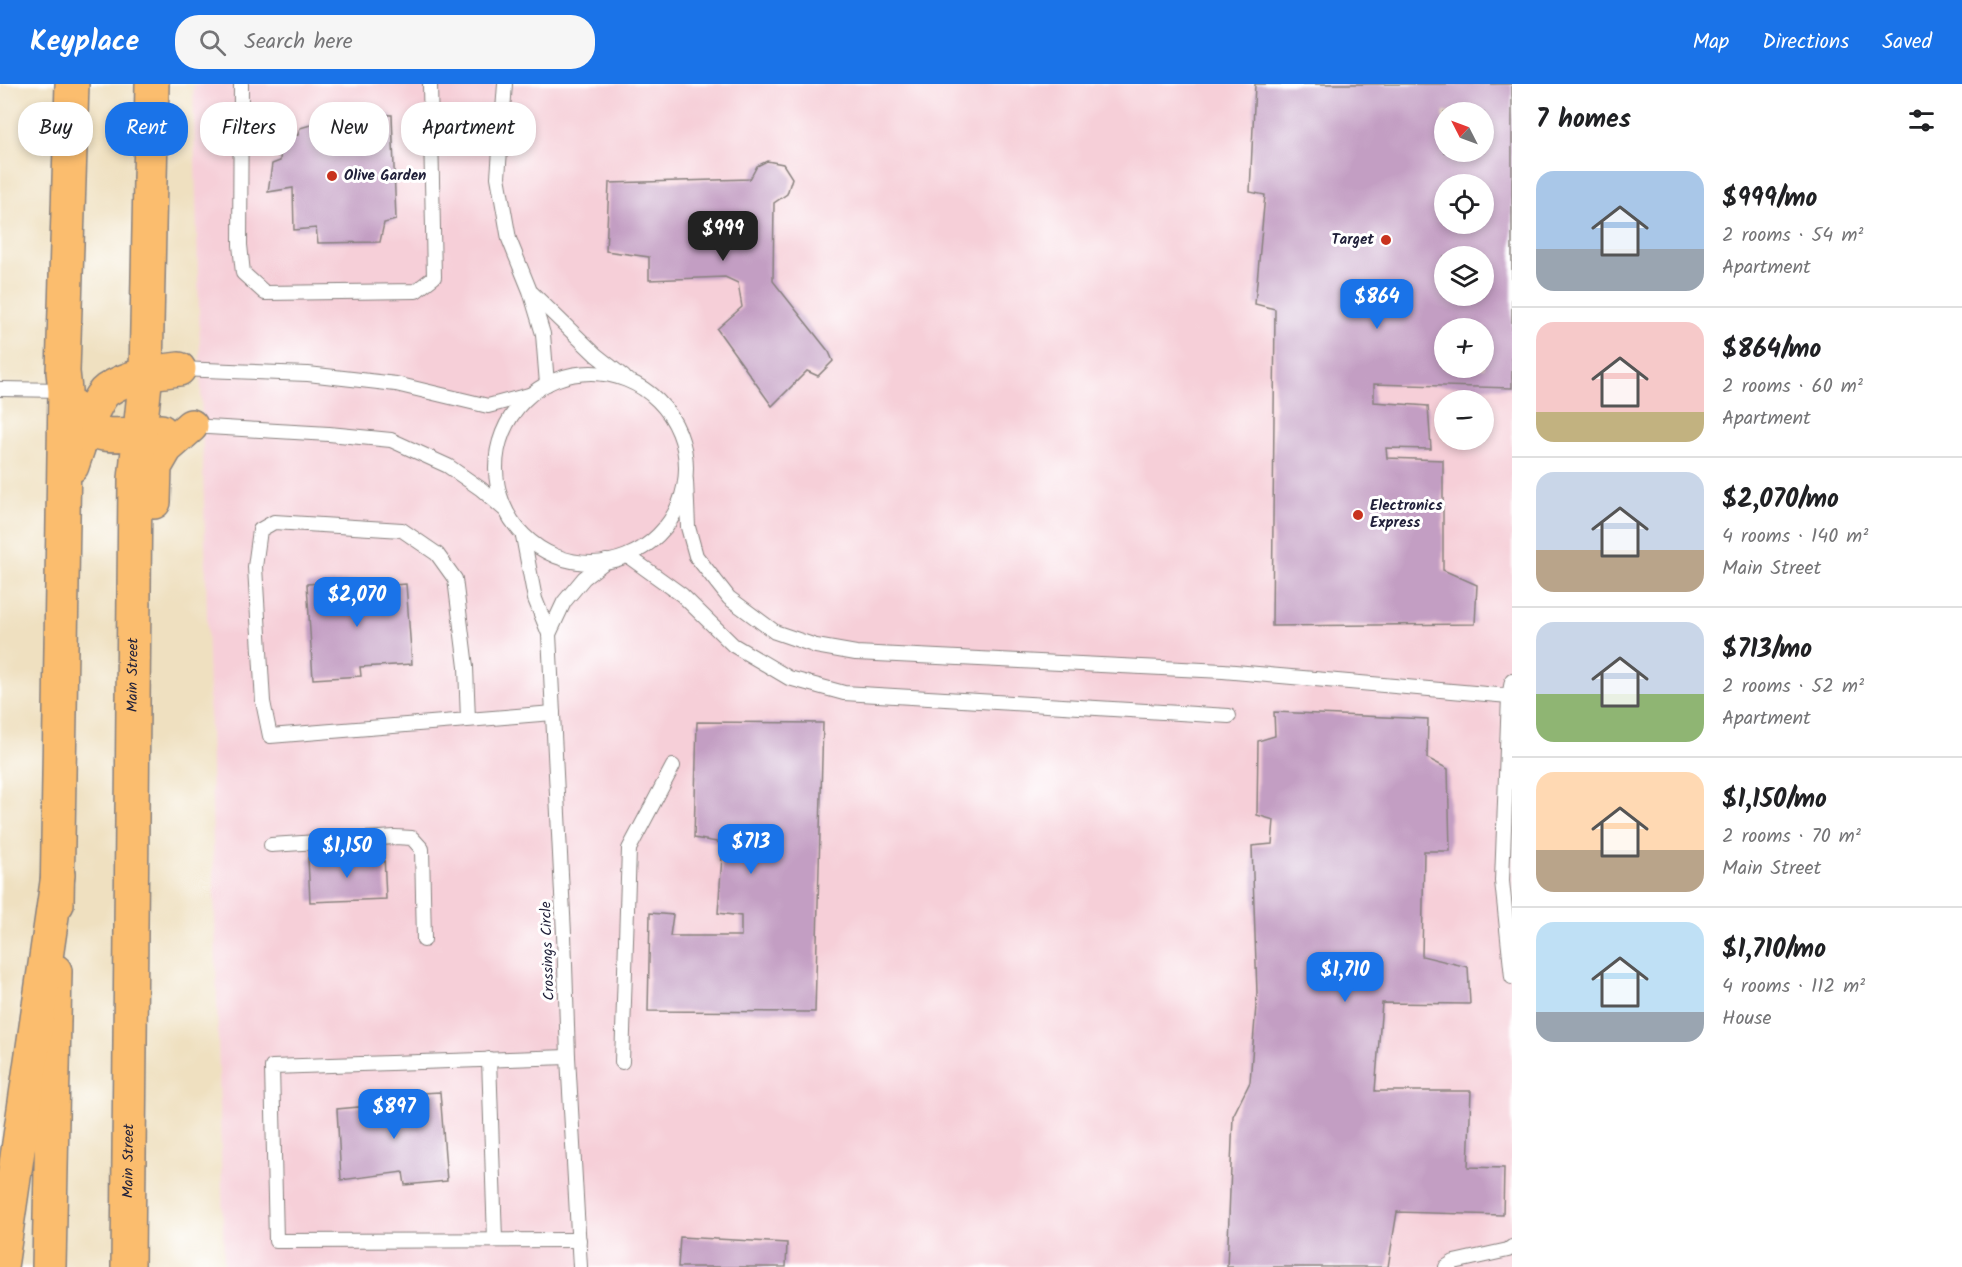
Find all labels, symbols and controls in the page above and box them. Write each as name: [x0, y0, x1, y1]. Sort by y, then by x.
search box: [175, 15, 595, 69]
text: Keyplace: [30, 20, 139, 65]
text: Search here: [244, 25, 353, 60]
icon: search: [196, 26, 229, 59]
text: Map: [1693, 26, 1729, 59]
text: Directions: [1762, 26, 1849, 59]
text: Saved: [1882, 26, 1932, 59]
text: 7 homes: [1536, 99, 1631, 141]
chip: Buy: [18, 102, 93, 156]
chip: Rent: [105, 102, 188, 156]
chip: Filters: [200, 102, 297, 156]
chip: New: [309, 102, 389, 156]
chip: Apartment: [401, 102, 536, 156]
north arrow: [1434, 102, 1494, 162]
map controls: [1434, 102, 1494, 450]
icon: filters: [1905, 104, 1938, 137]
place label: Olive Garden: [344, 164, 426, 188]
marker: Olive Garden: [325, 169, 339, 183]
button: locate: [1434, 174, 1494, 234]
text: $999/mo: [1722, 178, 1817, 220]
icon: home: [1584, 195, 1656, 267]
pin: $999: [687, 211, 759, 262]
text: $999: [702, 214, 744, 246]
text: 2 rooms · 54 m²: [1722, 220, 1863, 252]
place label: Target: [1331, 228, 1374, 252]
marker: Target: [1379, 233, 1393, 247]
button: layers: [1434, 246, 1494, 306]
text: Apartment: [1722, 252, 1811, 284]
pin: $864: [1341, 279, 1413, 330]
text: $864: [1354, 282, 1400, 314]
button: +: [1434, 318, 1494, 378]
text: $864/mo: [1722, 329, 1821, 371]
icon: home: [1584, 346, 1656, 418]
text: 2 rooms · 60 m²: [1722, 371, 1863, 403]
button: −: [1434, 390, 1494, 450]
text: Apartment: [1722, 403, 1811, 435]
text: $2,070/mo: [1722, 479, 1839, 521]
place label: Electronics Express: [1370, 494, 1443, 535]
icon: home: [1584, 496, 1656, 568]
marker: Electronics Express: [1351, 508, 1365, 522]
text: 4 rooms · 140 m²: [1722, 521, 1868, 553]
text: Main Street: [1722, 553, 1821, 585]
pin: $2,070: [308, 577, 406, 628]
text: $2,070: [328, 580, 386, 612]
text: $713/mo: [1722, 629, 1812, 671]
street label: Main Street: [121, 637, 146, 712]
icon: home: [1584, 646, 1656, 718]
text: 2 rooms · 52 m²: [1722, 671, 1864, 703]
text: Apartment: [1722, 703, 1811, 735]
text: $1,150/mo: [1722, 779, 1827, 821]
icon: home: [1584, 796, 1656, 868]
text: 2 rooms · 70 m²: [1722, 821, 1861, 853]
pin: $713: [715, 824, 787, 875]
text: $713: [732, 827, 770, 859]
pin: $1,150: [298, 828, 396, 879]
text: $1,150: [322, 831, 372, 863]
text: Main Street: [1722, 853, 1821, 885]
street label: Crossings Circle: [534, 901, 562, 1001]
text: $1,710/mo: [1722, 929, 1826, 971]
icon: home: [1584, 946, 1656, 1018]
pin: $1,710: [1296, 952, 1394, 1003]
text: $1,710: [1321, 955, 1369, 987]
text: 4 rooms · 112 m²: [1722, 971, 1865, 1003]
text: House: [1722, 1003, 1772, 1035]
pin: $897: [358, 1089, 430, 1140]
text: $897: [372, 1092, 416, 1124]
street label: Main Street: [117, 1123, 141, 1198]

